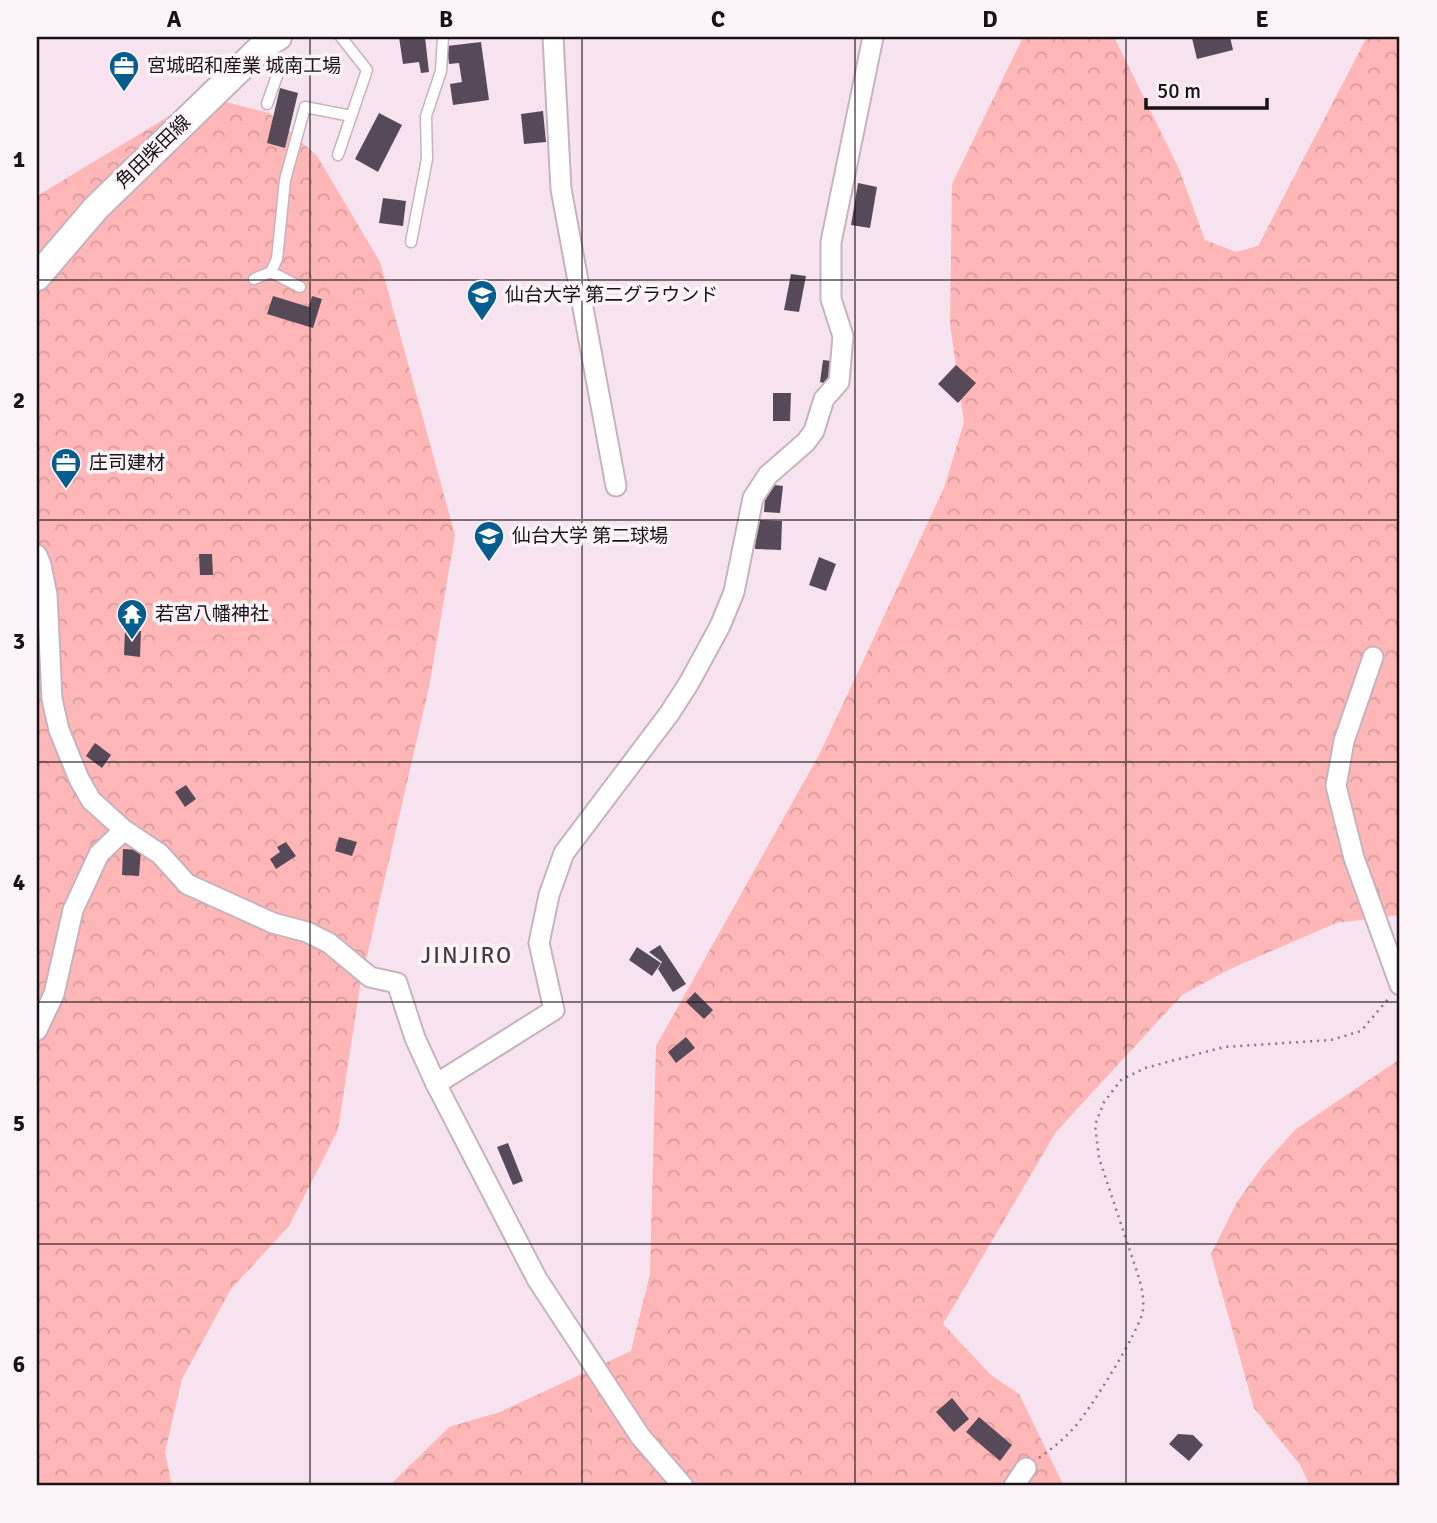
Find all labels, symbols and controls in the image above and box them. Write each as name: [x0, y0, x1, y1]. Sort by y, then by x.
text: A: [167, 5, 182, 34]
text: B: [439, 5, 453, 34]
text: C: [711, 5, 725, 34]
text: D: [982, 5, 998, 34]
text: E: [1255, 5, 1269, 34]
office icon: 宮城昭和産業 城南工場: [107, 49, 141, 93]
place label: 宮城昭和産業 城南工場: [147, 54, 341, 78]
scale bar: [1146, 66, 1267, 110]
text: 50 m: [1157, 78, 1201, 104]
street label: 角田柴田線: [110, 110, 196, 194]
text: 1: [13, 145, 25, 174]
school or university icon: 仙台大学 第二グラウンド: [465, 278, 499, 322]
place label: 仙台大学 第二グラウンド: [505, 283, 718, 307]
text: 2: [13, 386, 25, 415]
office icon: 庄司建材: [49, 446, 83, 490]
place label: 庄司建材: [89, 451, 165, 475]
school or university icon: 仙台大学 第二球場: [472, 519, 506, 563]
place label: 仙台大学 第二球場: [512, 524, 668, 548]
temple icon: 若宮八幡神社: [115, 597, 149, 641]
place label: 若宮八幡神社: [155, 602, 269, 626]
text: 3: [13, 627, 25, 656]
text: 4: [13, 868, 25, 897]
district label: JINJIRO: [421, 941, 513, 970]
text: 5: [13, 1109, 25, 1138]
text: 6: [13, 1350, 25, 1379]

